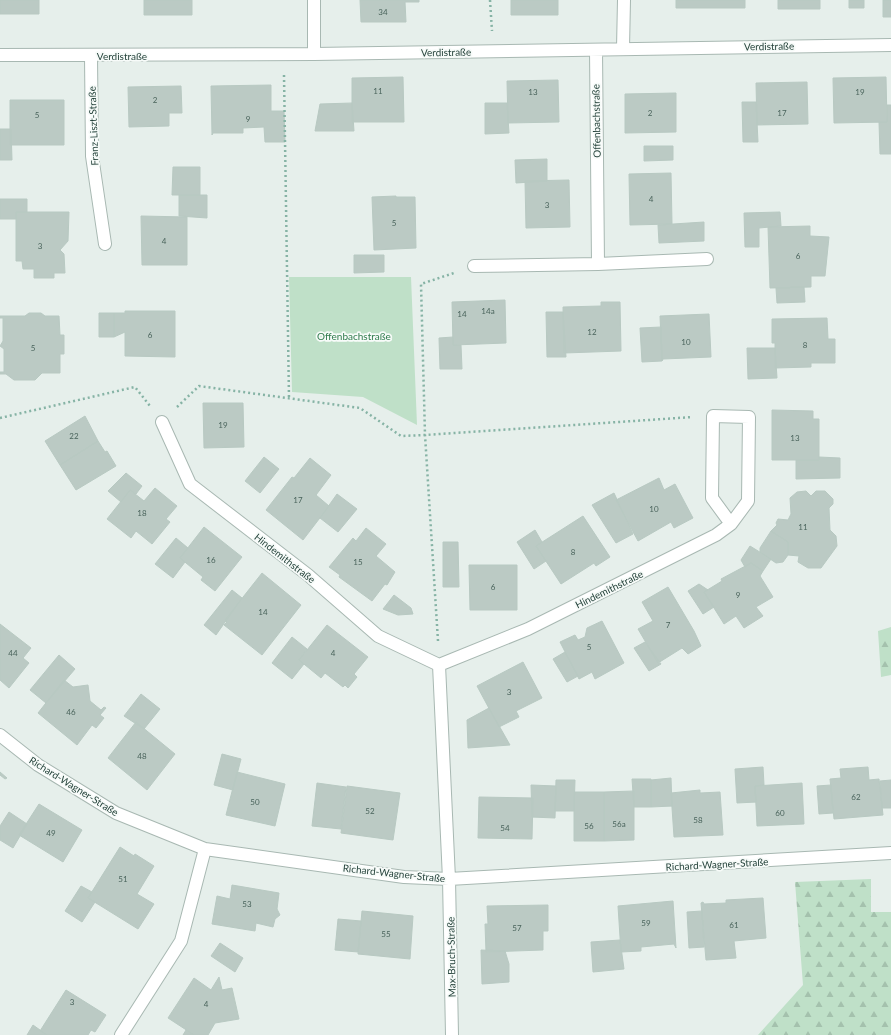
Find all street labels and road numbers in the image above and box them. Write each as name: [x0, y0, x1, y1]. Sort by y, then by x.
street label: Verdistraße: [744, 40, 794, 52]
street label: Verdistraße: [421, 46, 471, 58]
street label: Verdistraße: [97, 50, 147, 62]
street label: Offenbachstraße: [589, 84, 603, 158]
street label: Franz-Liszt-Straße: [86, 86, 100, 166]
street label: Hindemithstraße: [252, 531, 318, 585]
street label: Hindemithstraße: [573, 567, 645, 611]
street label: Richard-Wagner-Straße: [27, 754, 121, 818]
street label: Richard-Wagner-Straße: [665, 855, 769, 873]
street label: Richard-Wagner-Straße: [342, 862, 446, 884]
street label: Max-Bruch-Straße: [444, 917, 458, 997]

